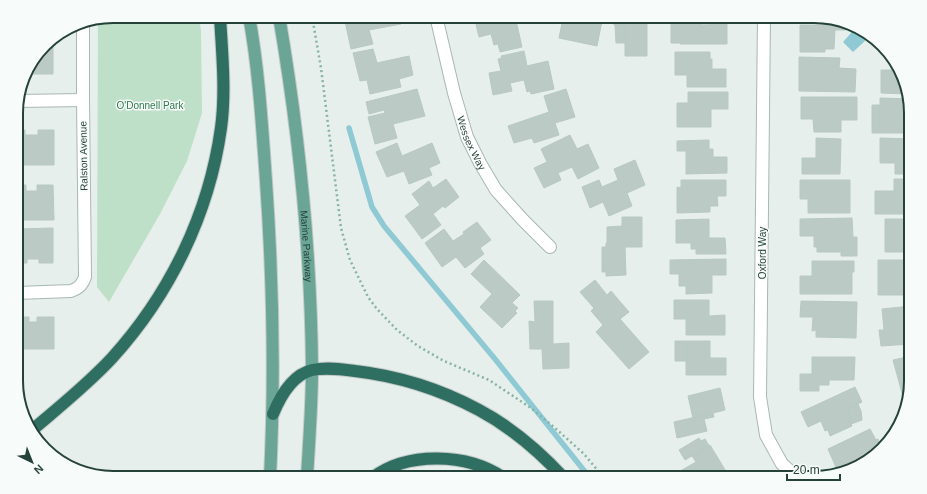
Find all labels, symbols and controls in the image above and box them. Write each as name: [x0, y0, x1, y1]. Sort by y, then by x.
park label: O'Donnell Park: [117, 100, 184, 111]
street label: Wessex Way: [455, 115, 488, 172]
street label: Ralston Avenue: [77, 121, 90, 191]
street label: Marine Parkway: [298, 210, 314, 282]
street label: Oxford Way: [757, 227, 768, 279]
north arrow: [12, 442, 52, 482]
scale bar: [787, 456, 840, 482]
text: N: [32, 462, 46, 476]
text: 20 m: [793, 463, 820, 477]

